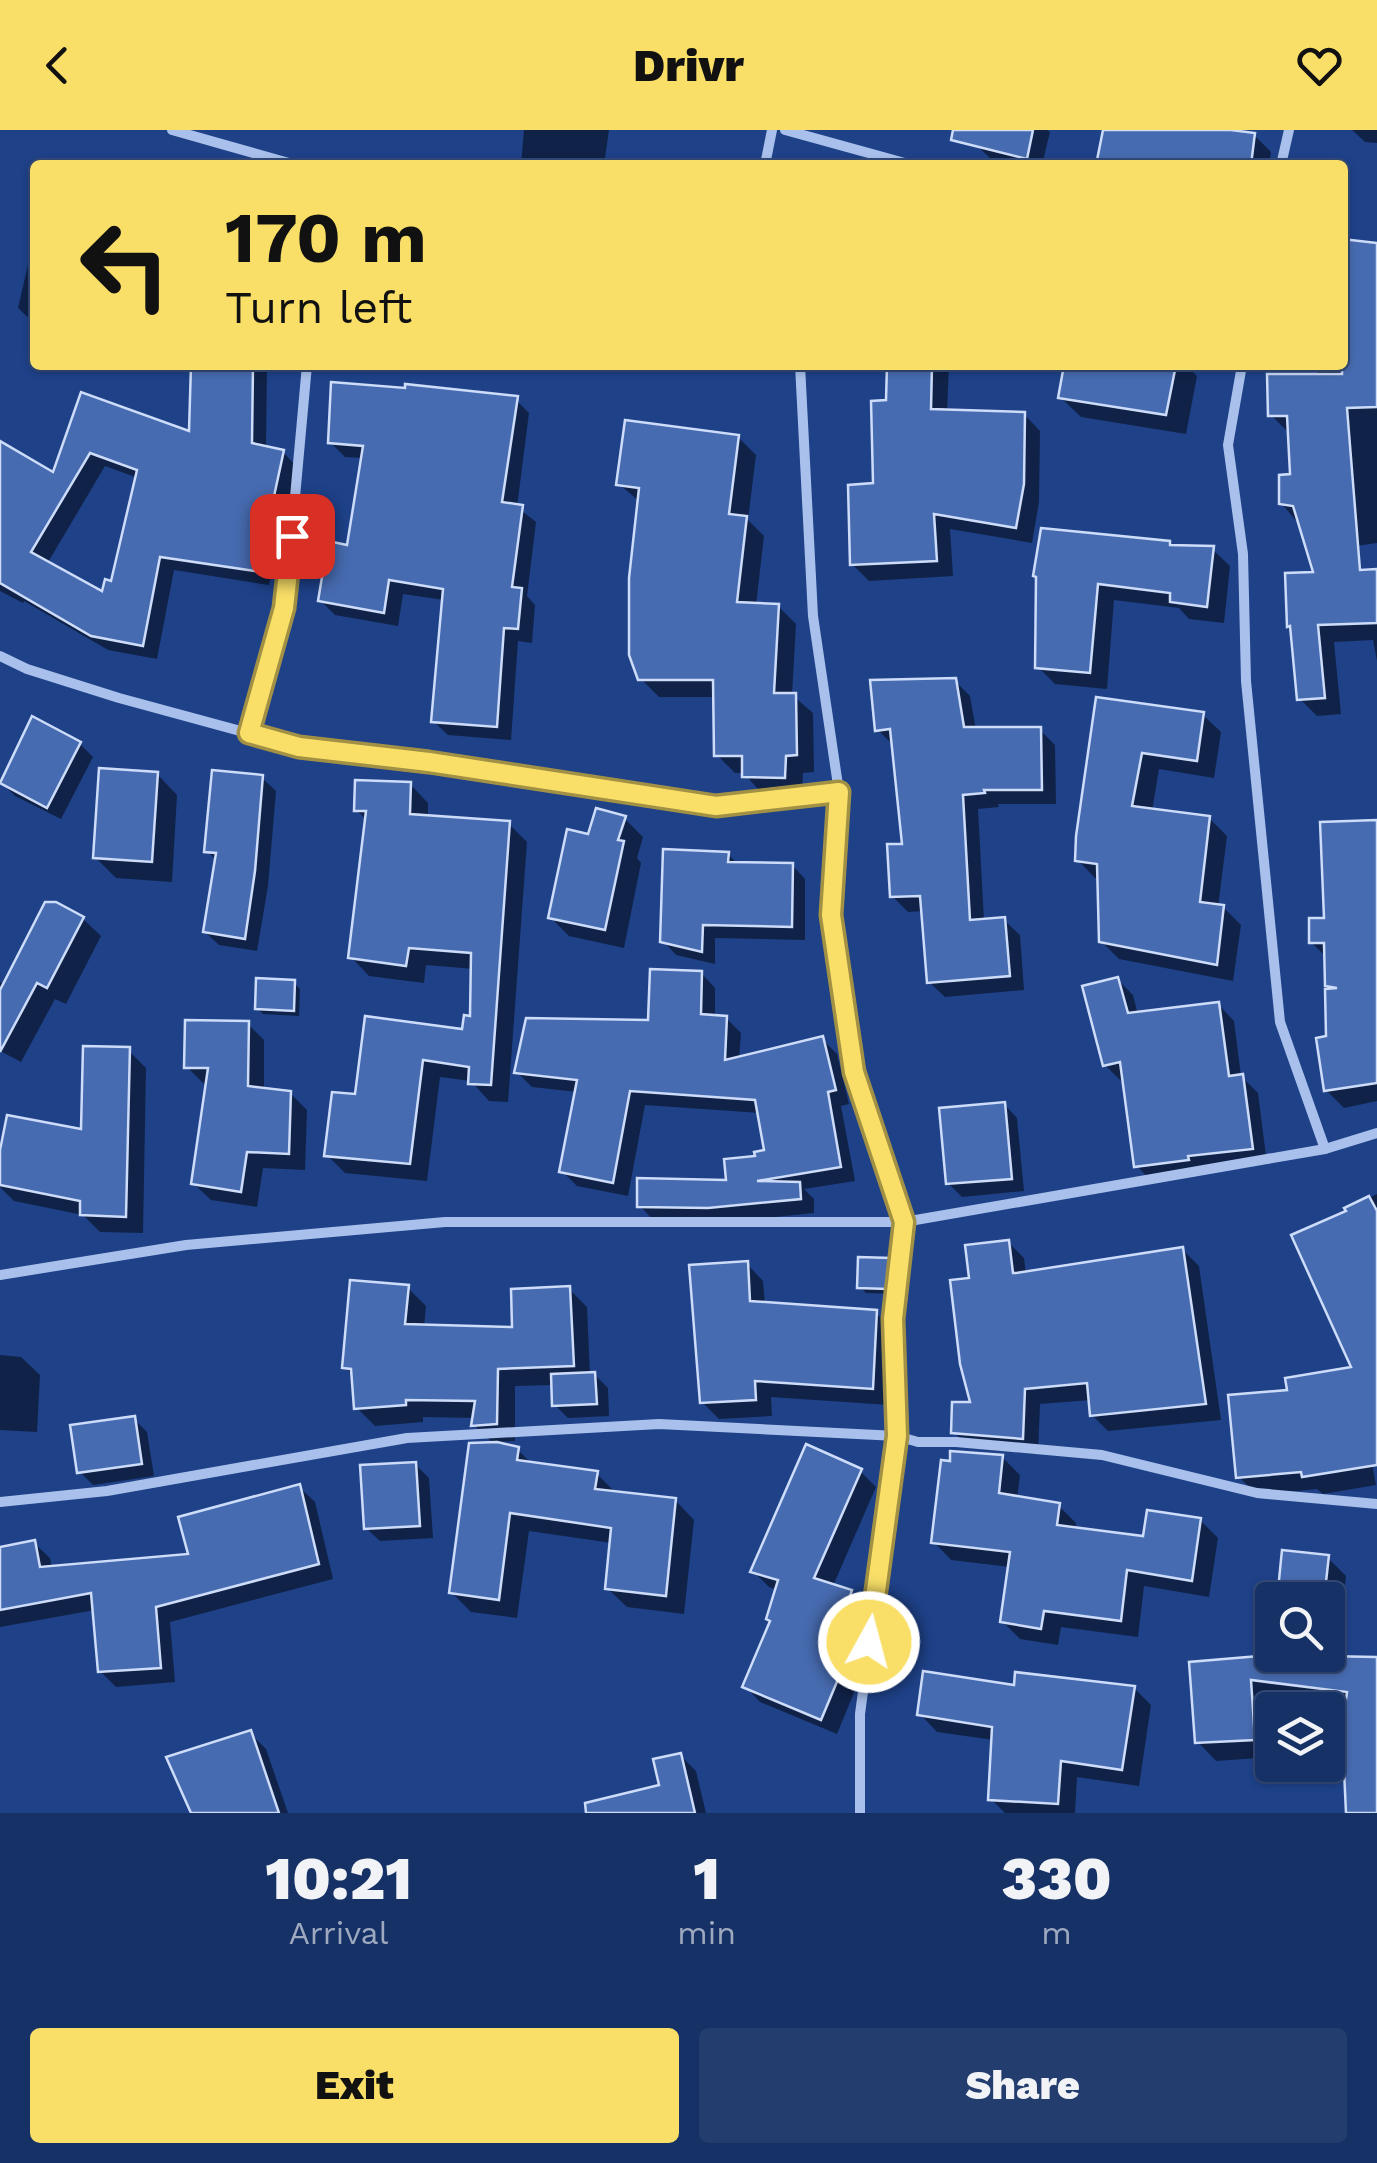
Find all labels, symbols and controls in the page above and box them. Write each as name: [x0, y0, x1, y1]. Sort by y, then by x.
icon: back: [30, 38, 85, 93]
icon: heart: [1292, 38, 1347, 93]
text: Drivr: [633, 39, 744, 92]
text: 170 m: [225, 197, 427, 279]
icon: left: [60, 200, 190, 330]
text: Turn left: [225, 281, 412, 334]
pin: [250, 494, 335, 579]
icon: arrive: [265, 509, 320, 564]
map controls: [1255, 1582, 1345, 1782]
button: search: [1255, 1582, 1345, 1672]
position arrow: [817, 1590, 921, 1694]
button: layers: [1255, 1692, 1345, 1782]
text: 10:21: [265, 1843, 412, 1914]
text: 1: [693, 1843, 720, 1914]
text: 330: [1001, 1843, 1112, 1914]
text: Arrival: [289, 1914, 389, 1952]
text: min: [677, 1914, 736, 1952]
text: m: [1041, 1914, 1072, 1952]
button: Exit: [30, 2028, 679, 2143]
button: Share: [699, 2028, 1347, 2143]

